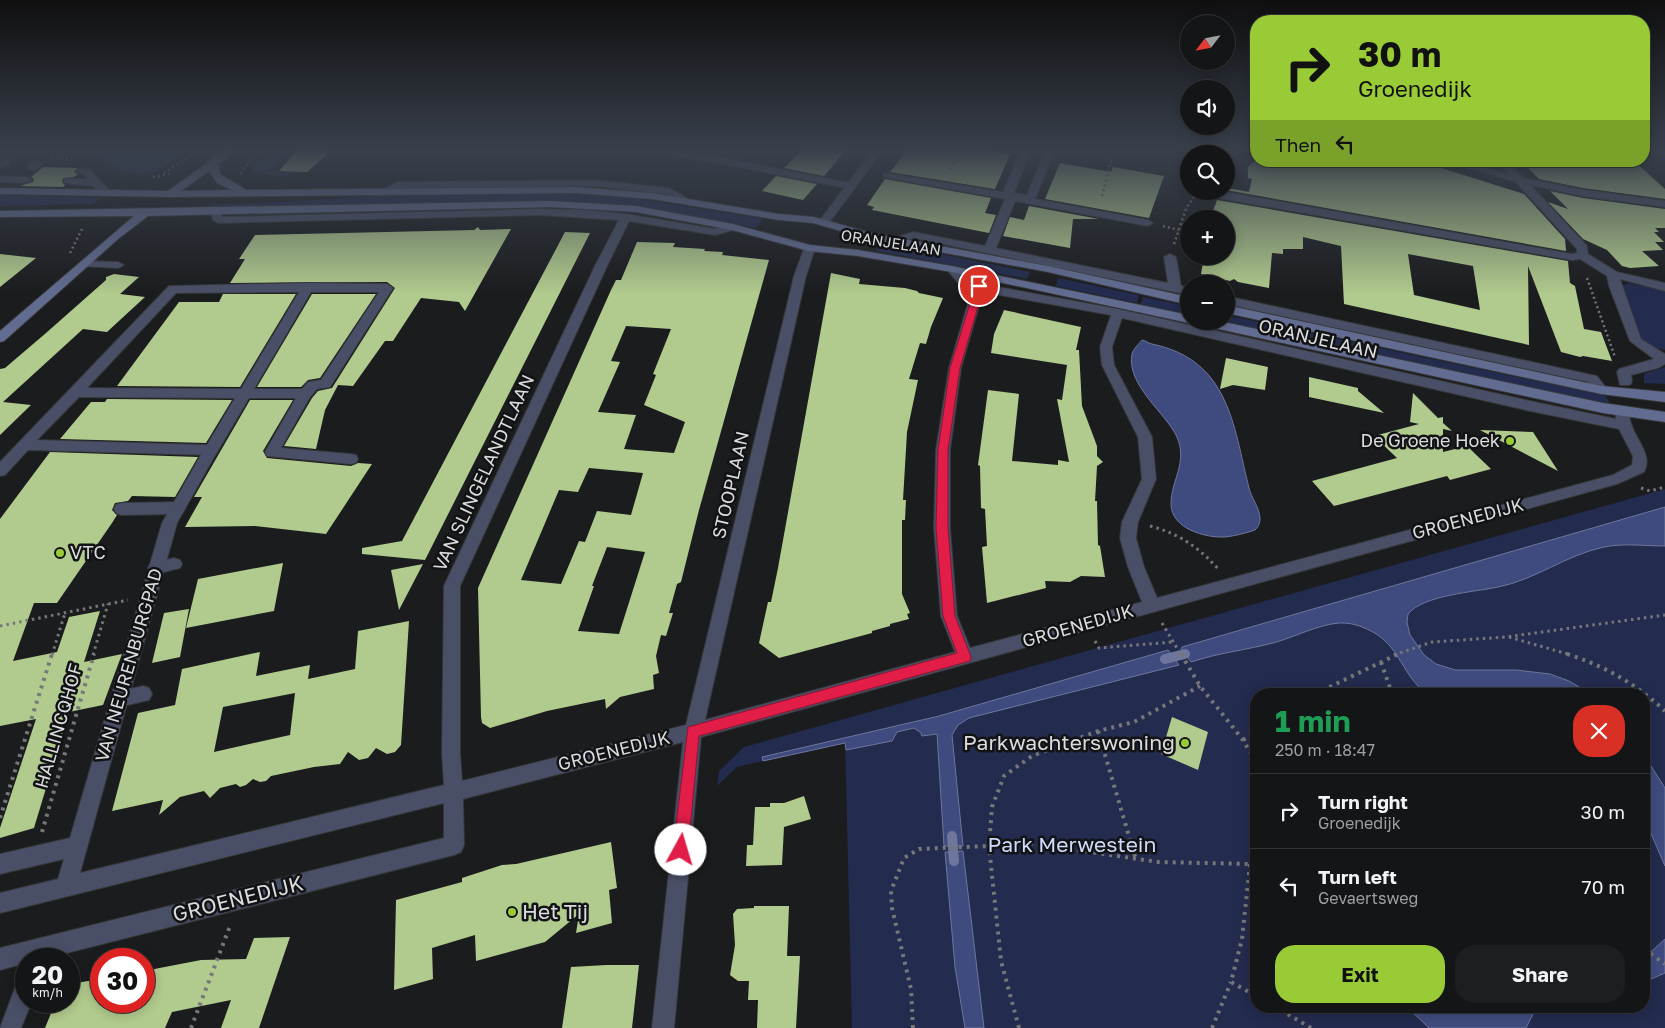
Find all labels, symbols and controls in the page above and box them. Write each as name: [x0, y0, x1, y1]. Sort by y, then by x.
north arrow: [1180, 15, 1235, 70]
map controls: [1180, 15, 1235, 330]
text: 30 m: [1358, 33, 1441, 75]
icon: right: [1275, 35, 1340, 100]
text: Groenedijk: [1358, 75, 1472, 102]
button: sound: [1180, 80, 1235, 135]
icon: left: [1331, 130, 1359, 158]
text: Then: [1275, 133, 1321, 156]
button: search: [1180, 145, 1235, 200]
button: +: [1180, 210, 1235, 265]
street label: ORANJELAAN: [840, 225, 942, 259]
pin: [958, 265, 1000, 307]
icon: arrive: [965, 272, 993, 300]
button: −: [1180, 275, 1235, 330]
street label: ORANJELAAN: [1257, 314, 1380, 362]
street label: VAN SLINGELANDTLAAN: [428, 371, 538, 574]
street label: STOOPLAAN: [707, 429, 753, 541]
place label: De Groene Hoek: [1361, 429, 1500, 451]
marker: De Groene Hoek: [1504, 435, 1516, 447]
street label: GROENEDIJK: [1410, 493, 1526, 543]
place label: VTC: [70, 541, 106, 563]
marker: VTC: [54, 547, 66, 559]
street label: VAN NEURENBURGPAD: [90, 565, 166, 764]
street label: GROENEDIJK: [1020, 599, 1136, 651]
street label: HALLINCQHOF: [30, 661, 86, 791]
text: 1 min: [1275, 703, 1351, 739]
button: close: [1573, 705, 1625, 757]
street label: GROENEDIJK: [556, 725, 672, 775]
place label: Parkwachterswoning: [963, 729, 1175, 755]
marker: Parkwachterswoning: [1179, 737, 1191, 749]
text: 250 m · 18:47: [1275, 740, 1375, 760]
text: Turn right: [1318, 790, 1408, 813]
icon: right: [1275, 797, 1303, 825]
text: 30 m: [1581, 800, 1625, 823]
text: Groenedijk: [1318, 813, 1401, 833]
position arrow: [654, 823, 706, 875]
park label: Park Merwestein: [988, 831, 1156, 857]
text: Turn left: [1318, 865, 1397, 888]
street label: GROENEDIJK: [170, 869, 306, 927]
icon: left: [1275, 872, 1303, 900]
text: 70 m: [1582, 875, 1625, 898]
text: Gevaertsweg: [1318, 888, 1418, 908]
place label: Het Tij: [522, 898, 588, 924]
marker: Het Tij: [506, 906, 518, 918]
button: Exit: [1275, 945, 1445, 1003]
button: Share: [1455, 945, 1625, 1003]
speed limit sign: 30: [90, 948, 155, 1013]
text: 20: [32, 959, 63, 990]
text: km/h: [32, 985, 63, 1000]

